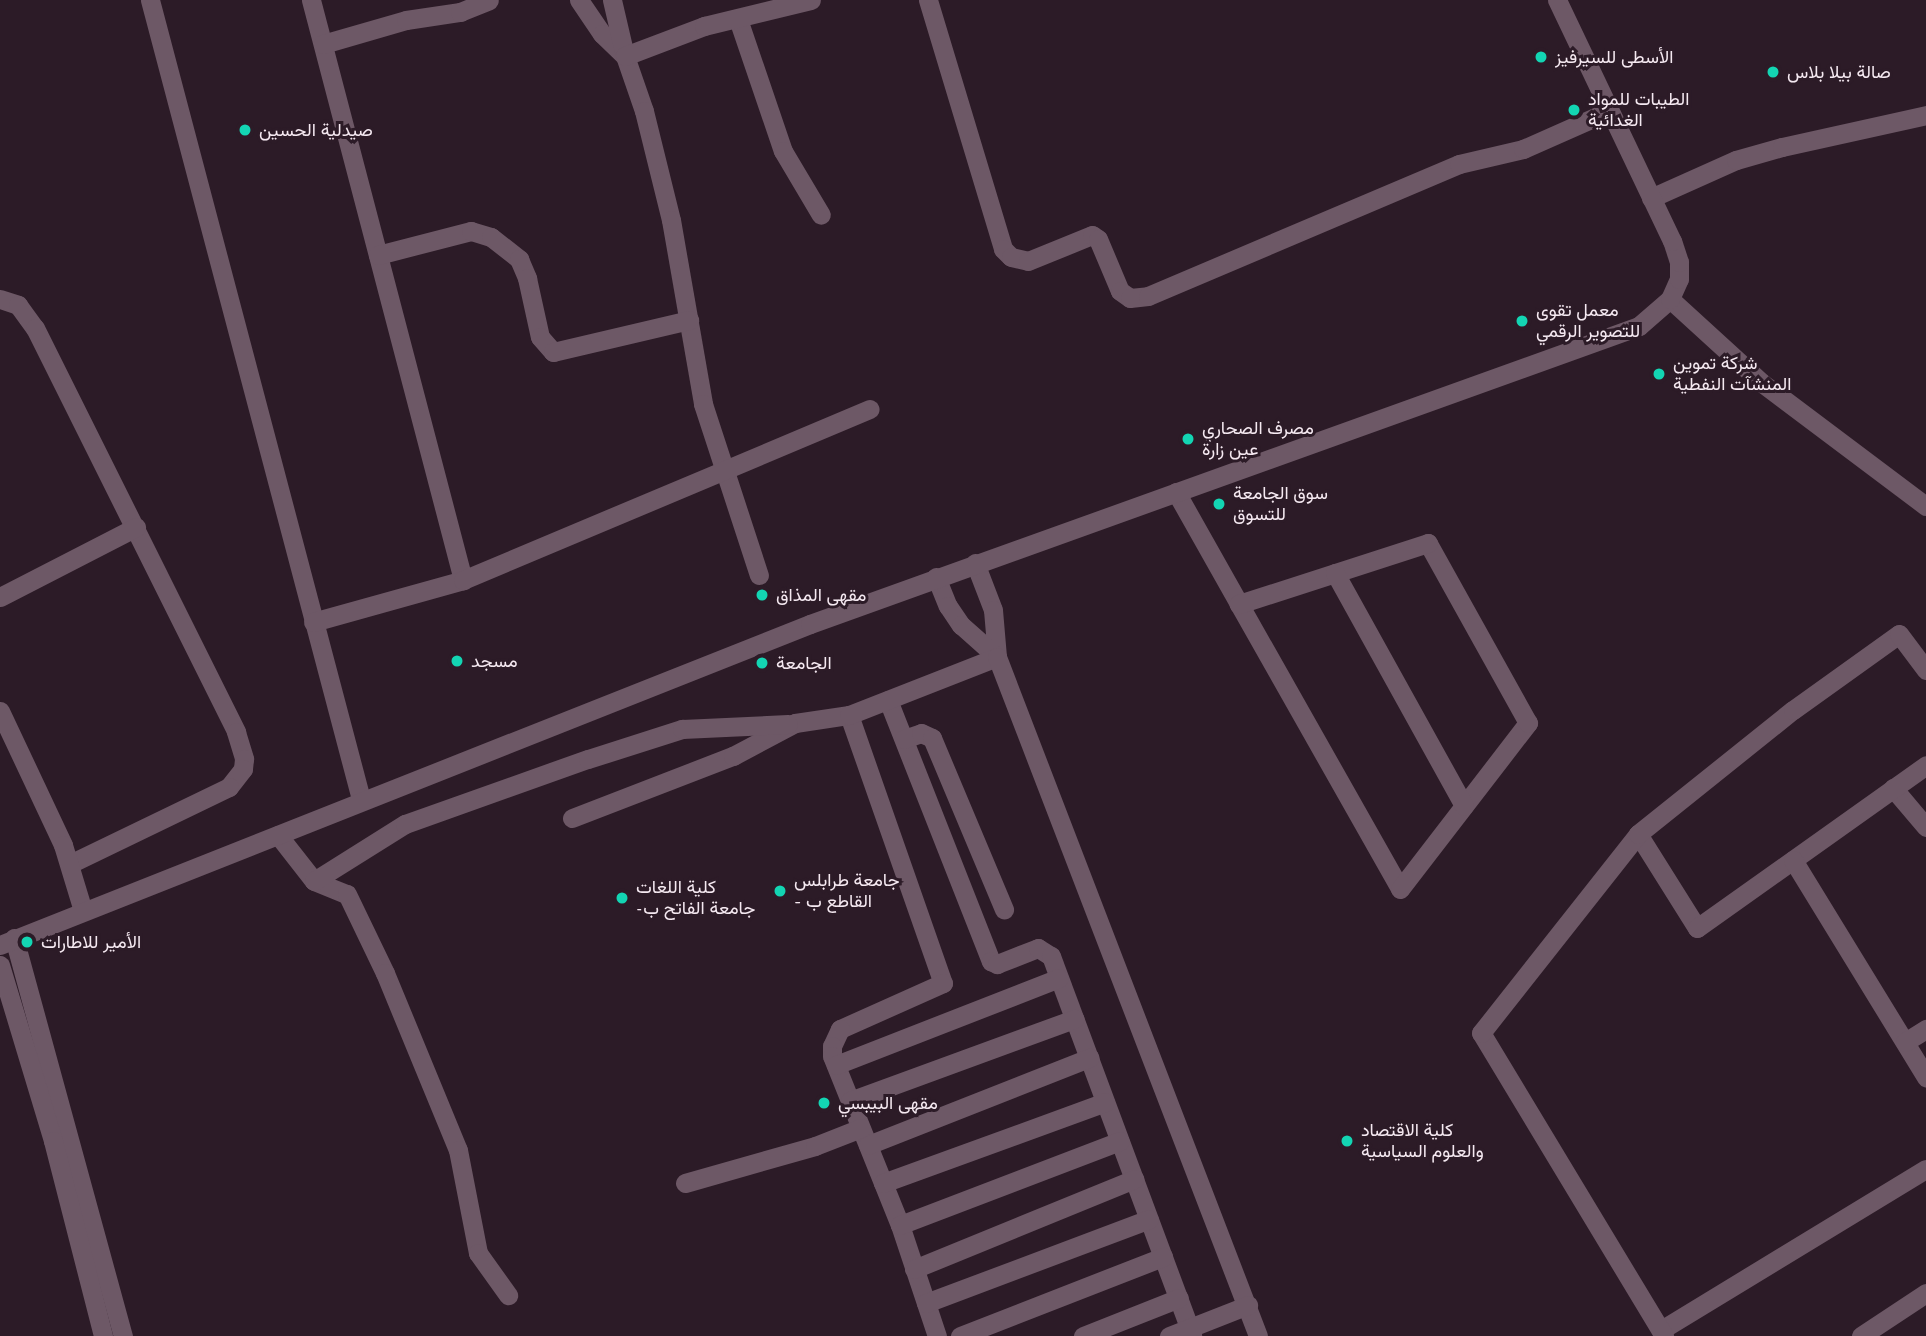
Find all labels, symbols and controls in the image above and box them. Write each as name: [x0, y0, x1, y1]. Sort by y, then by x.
place label: الأسطى للسيرفيز: [1555, 46, 1673, 68]
marker: الأسطى للسيرفيز: [1533, 49, 1549, 65]
place label: صالة بيلا بلاس: [1787, 61, 1891, 83]
marker: صالة بيلا بلاس: [1765, 64, 1781, 80]
place label: الطيبات للمواد الغدائية: [1588, 89, 1689, 132]
marker: الطيبات للمواد الغدائية: [1566, 102, 1582, 118]
place label: صيدلية الحسين: [259, 119, 373, 141]
marker: صيدلية الحسين: [237, 122, 253, 138]
place label: معمل تقوى للتصوير الرقمي: [1536, 300, 1640, 342]
marker: معمل تقوى للتصوير الرقمي: [1514, 313, 1530, 329]
place label: شركة تموين المنشآت النفطية: [1673, 353, 1791, 396]
marker: شركة تموين المنشآت النفطية: [1651, 366, 1667, 382]
place label: مصرف الصحاري عين زارة: [1202, 418, 1314, 460]
marker: مصرف الصحاري عين زارة: [1180, 431, 1196, 447]
place label: سوق الجامعة للتسوق: [1233, 483, 1328, 526]
marker: سوق الجامعة للتسوق: [1211, 496, 1227, 512]
place label: مقهى المذاق: [776, 584, 866, 606]
marker: مقهى المذاق: [754, 587, 770, 603]
place label: مسجد: [471, 650, 518, 672]
place label: الجامعة: [776, 652, 832, 674]
marker: مسجد: [449, 653, 465, 669]
marker: الجامعة: [754, 655, 770, 671]
place label: جامعة طرابلس - القاطع ب: [794, 870, 900, 912]
place label: كلية اللغات -جامعة الفاتح ب: [636, 877, 755, 920]
marker: جامعة طرابلس - القاطع ب: [772, 883, 788, 899]
marker: كلية اللغات -جامعة الفاتح ب: [614, 890, 630, 906]
place label: الأمير للاطارات: [41, 931, 141, 953]
marker: الأمير للاطارات: [19, 934, 35, 950]
place label: مقهى البيبسي: [838, 1092, 938, 1114]
marker: مقهى البيبسي: [816, 1095, 832, 1111]
place label: كلية الاقتصاد والعلوم السياسية: [1361, 1120, 1484, 1162]
marker: كلية الاقتصاد والعلوم السياسية: [1339, 1133, 1355, 1149]

